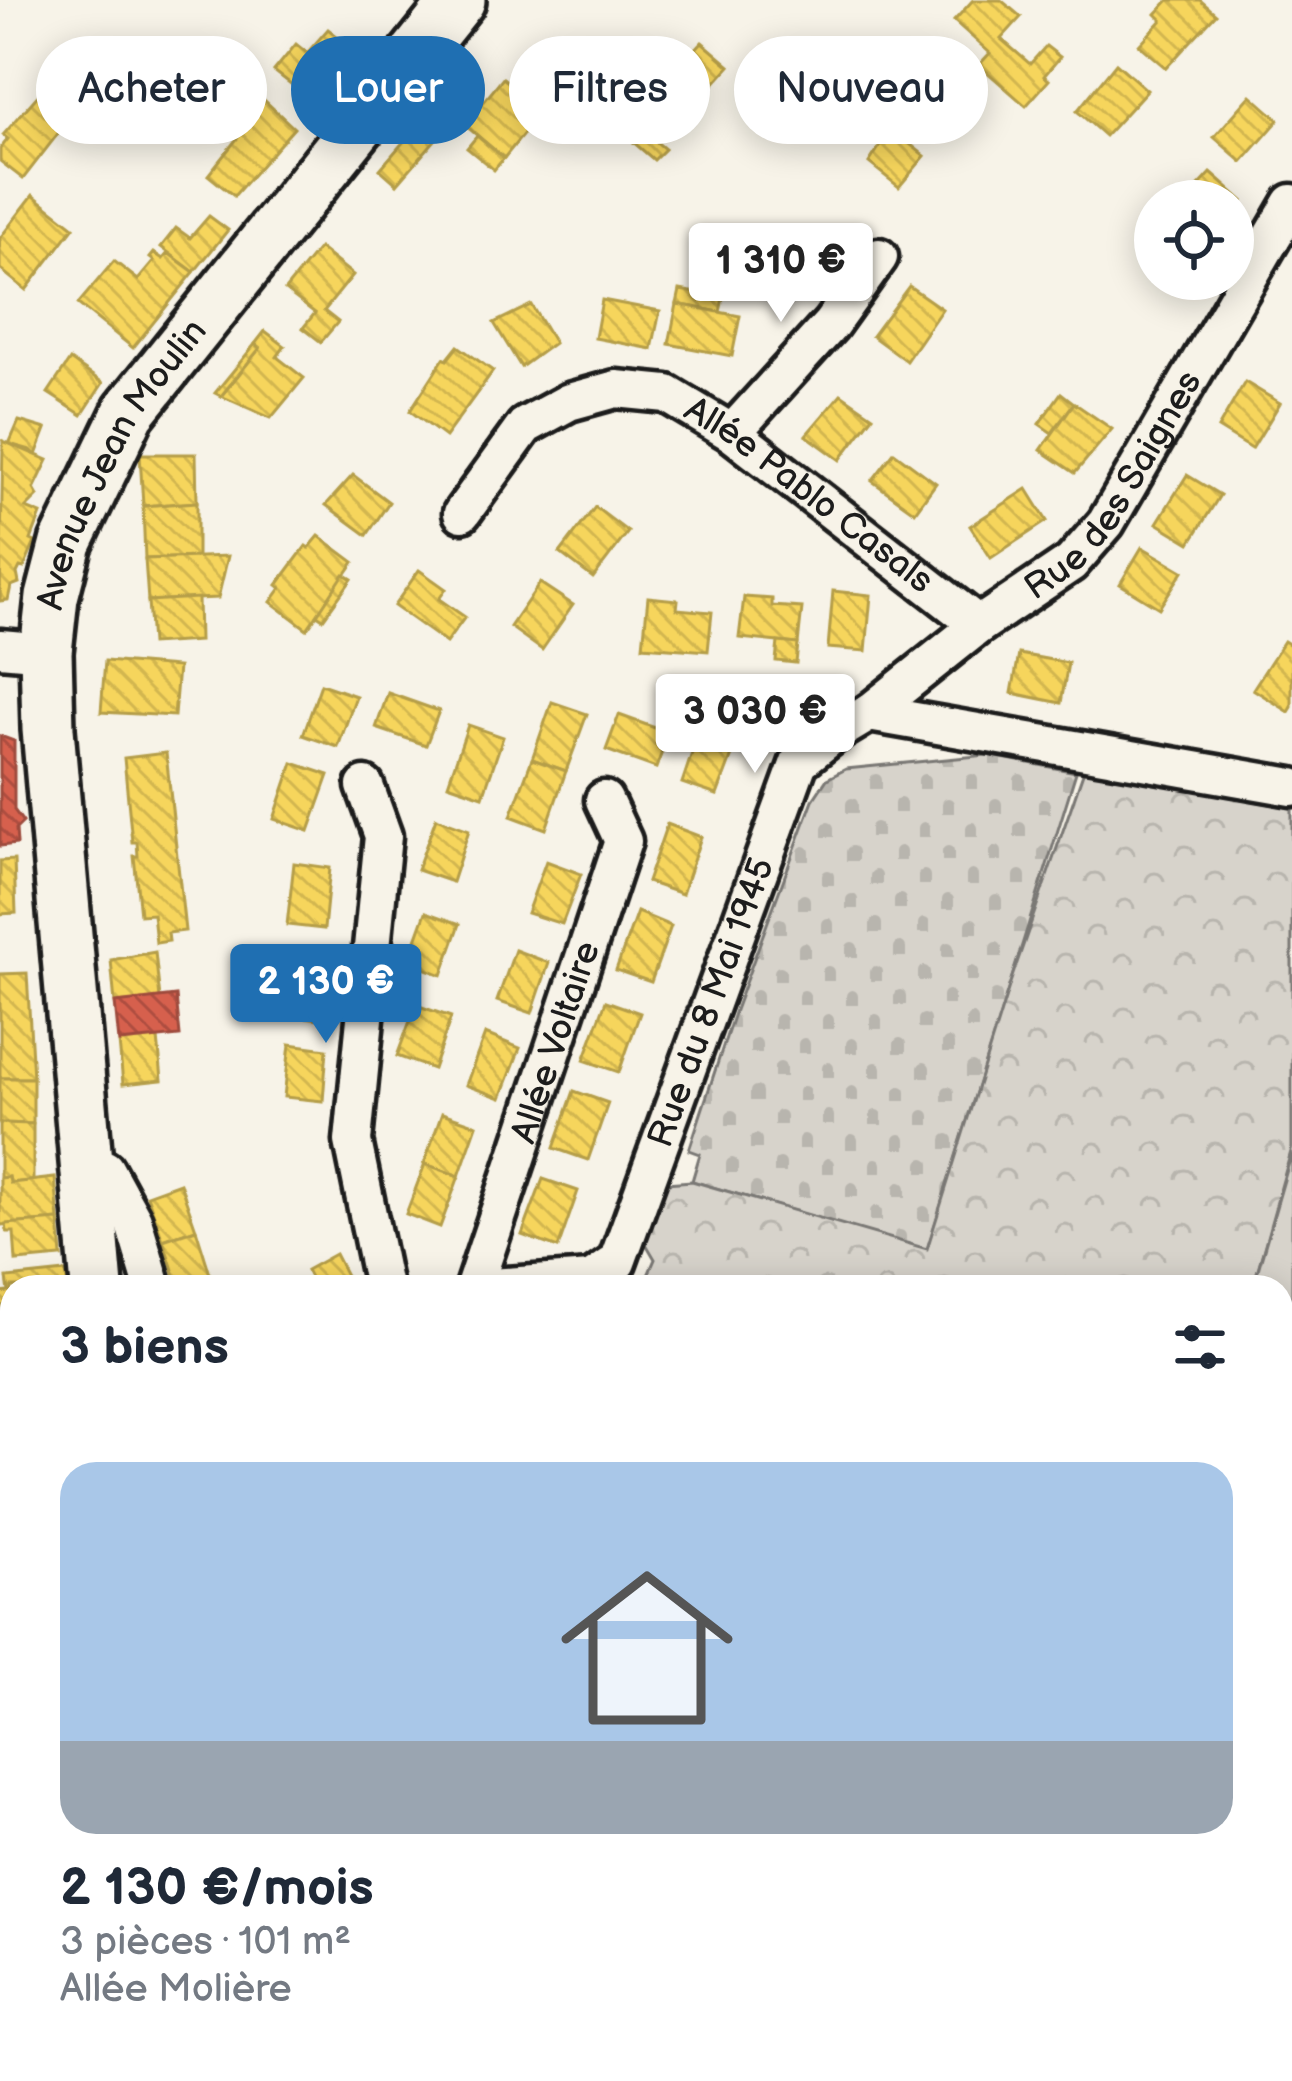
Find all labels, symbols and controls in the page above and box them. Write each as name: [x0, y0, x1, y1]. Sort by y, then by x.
chip: Acheter: [36, 36, 267, 144]
chip: Louer: [291, 36, 485, 144]
chip: Filtres: [509, 36, 710, 144]
chip: Nouveau: [734, 36, 988, 144]
map controls: [1134, 180, 1254, 300]
button: locate: [1134, 180, 1254, 300]
pin: 1 310 €: [670, 223, 892, 325]
text: 1 310 €: [716, 238, 846, 285]
street label: Avenue Jean Moulin: [29, 311, 216, 612]
street label: Rue des Saignes: [1017, 363, 1211, 609]
street label: Allée Pablo Casals: [677, 388, 942, 603]
pin: 3 030 €: [644, 674, 866, 776]
text: 3 030 €: [683, 689, 827, 736]
street label: Rue du 8 Mai 1945: [639, 852, 784, 1153]
street label: Allée Voltaire: [502, 936, 609, 1149]
pin: 2 130 €: [215, 944, 437, 1046]
text: 2 130 €: [257, 959, 395, 1006]
icon: filters: [1167, 1314, 1233, 1380]
text: 3 biens: [60, 1317, 229, 1378]
icon: home: [539, 1540, 755, 1756]
text: 2 130 €/mois: [60, 1858, 374, 1919]
text: 3 pièces · 101 m²: [60, 1919, 351, 1966]
text: Allée Molière: [60, 1966, 292, 2013]

